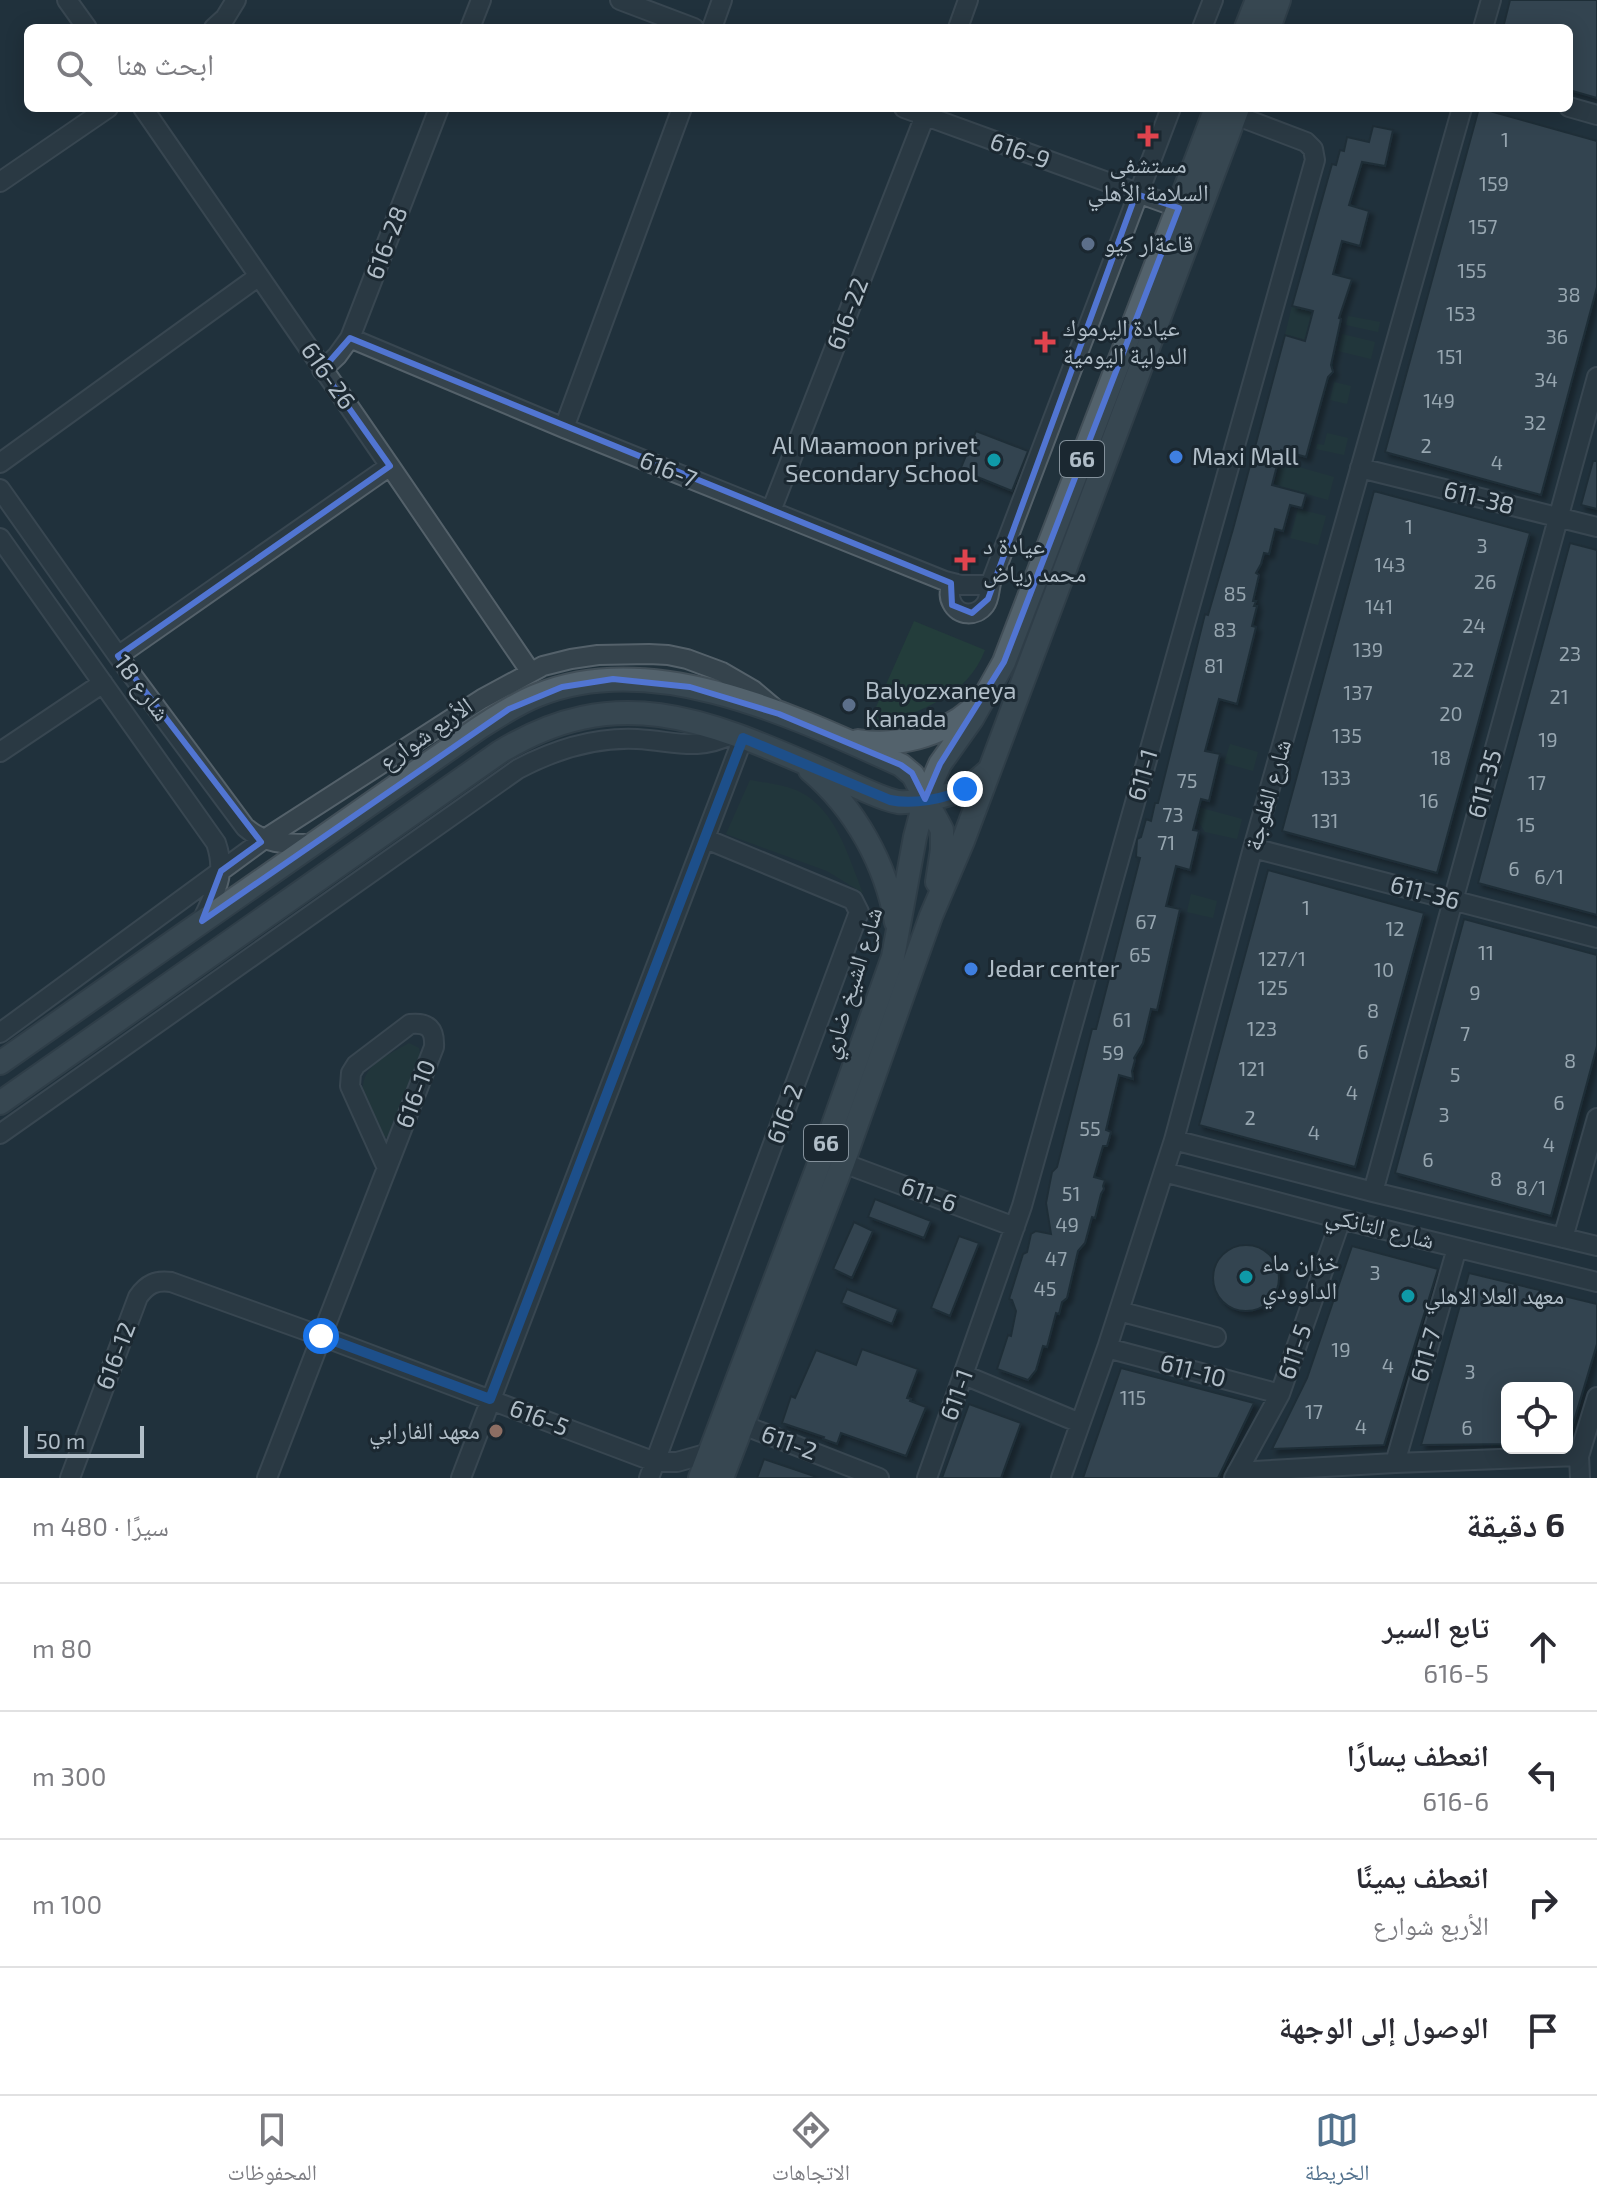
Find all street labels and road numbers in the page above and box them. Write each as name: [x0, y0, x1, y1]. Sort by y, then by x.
street label: 616-9: [987, 125, 1054, 174]
street label: 616-28: [358, 202, 413, 283]
street label: 616-22: [820, 273, 874, 354]
street label: 616-26: [296, 336, 363, 414]
road number: 66: [1060, 441, 1104, 477]
street label: 616-7: [636, 444, 701, 493]
street label: 611-38: [1441, 474, 1518, 519]
street label: شارع 18: [107, 648, 177, 727]
street label: الأربع شوارع: [373, 690, 479, 777]
street label: شارع الفلوجة: [1237, 736, 1298, 854]
street label: 611-1: [1120, 745, 1163, 804]
street label: 611-35: [1461, 746, 1507, 821]
street label: 611-36: [1387, 868, 1463, 915]
street label: شارع الشيخ ضاري: [814, 903, 893, 1064]
street label: 616-10: [388, 1055, 441, 1132]
street label: 616-2: [759, 1080, 808, 1147]
road number: 66: [804, 1125, 848, 1161]
street label: 611-6: [898, 1170, 962, 1217]
street label: شارع التانكي: [1322, 1199, 1438, 1260]
street label: 616-12: [89, 1318, 141, 1393]
street label: 611-5: [1271, 1320, 1316, 1383]
street label: 611-7: [1403, 1324, 1446, 1385]
street label: 611-10: [1157, 1347, 1229, 1392]
street label: 611-1: [933, 1365, 978, 1424]
street label: 616-5: [506, 1392, 573, 1441]
street label: 611-2: [758, 1418, 821, 1465]

